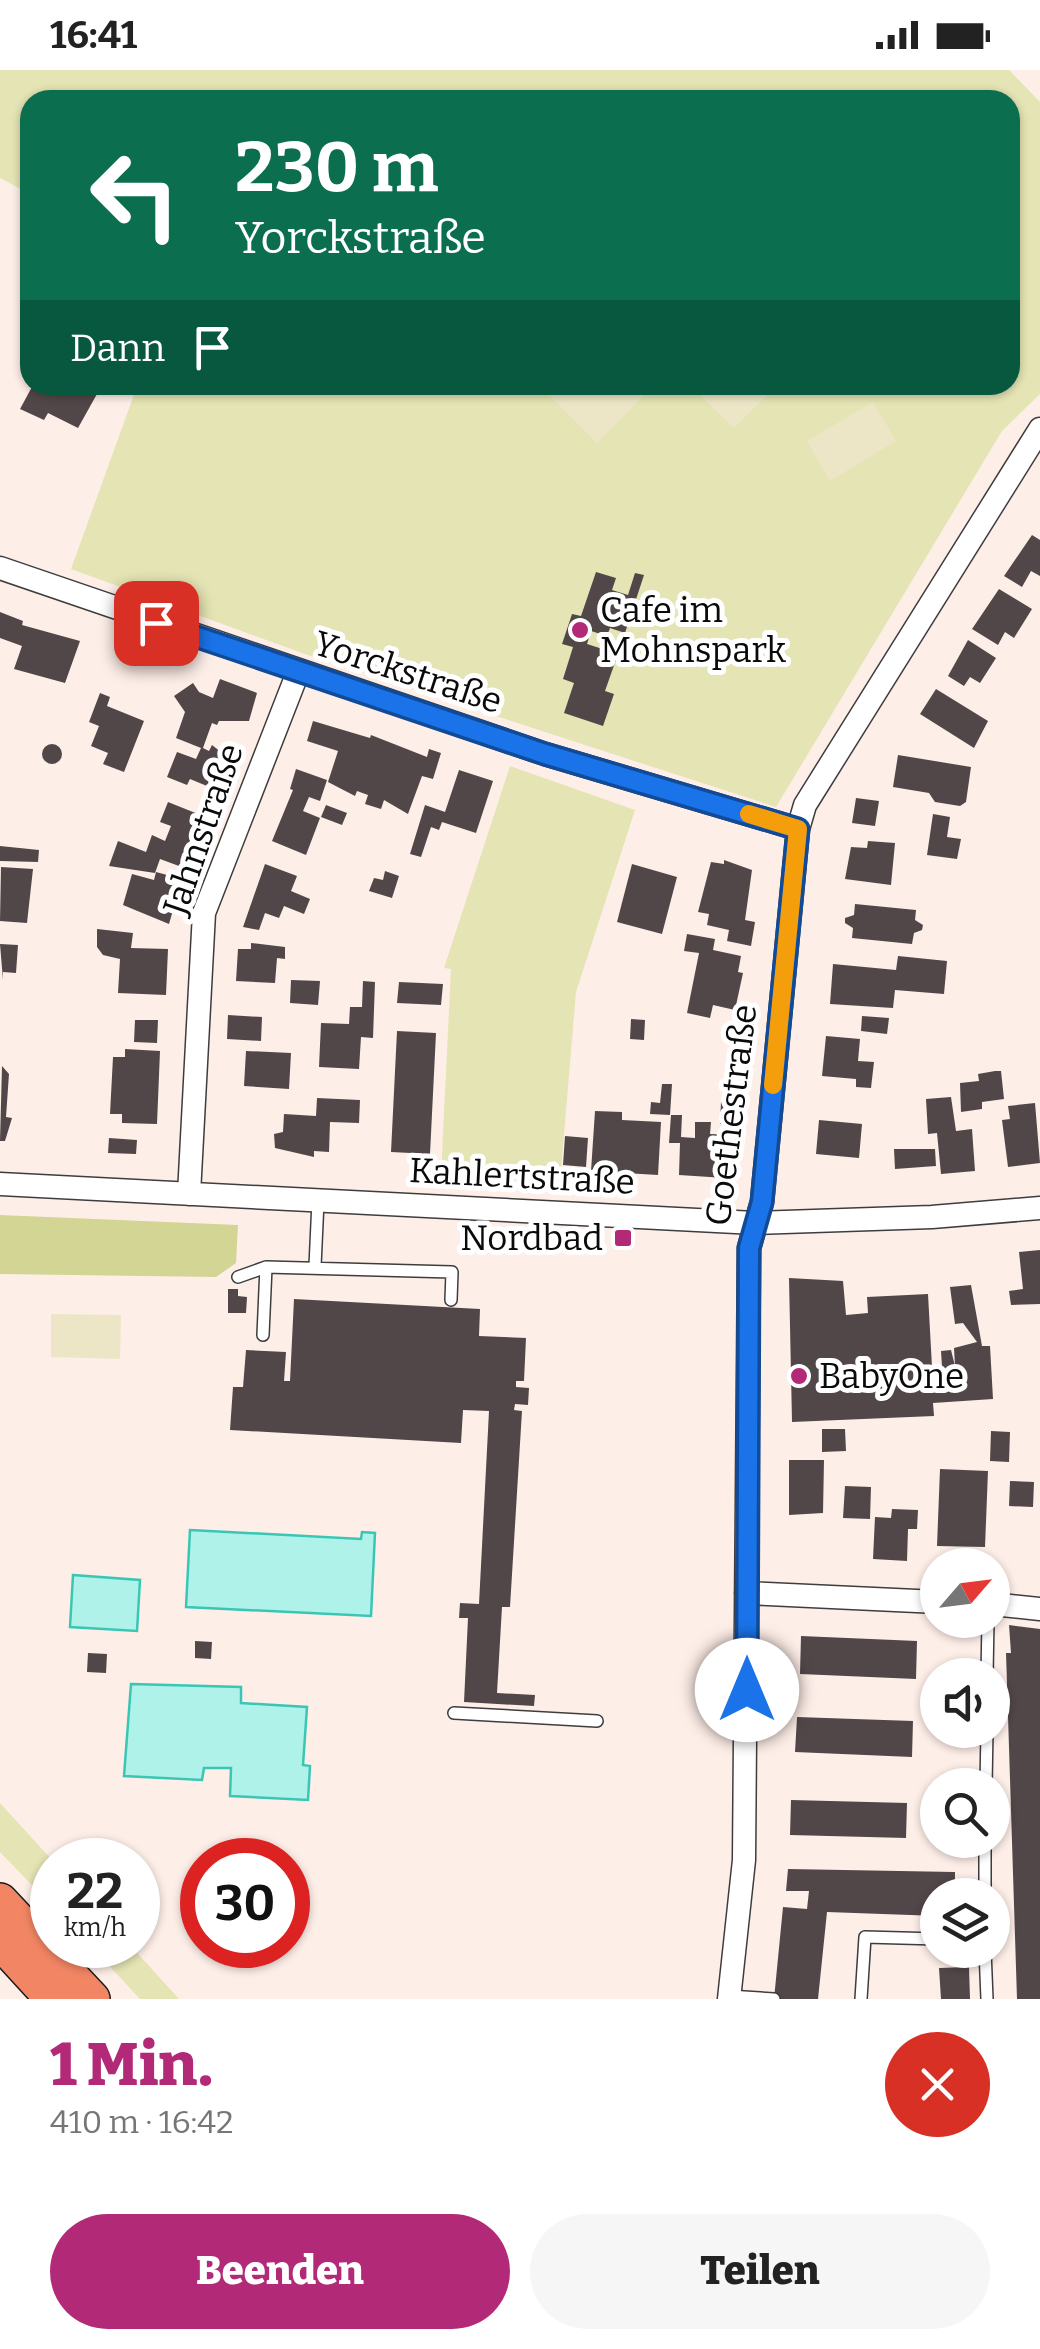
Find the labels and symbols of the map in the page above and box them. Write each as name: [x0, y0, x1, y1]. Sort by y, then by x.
pin: [114, 581, 199, 666]
place label: Cafe im Mohnspark: [600, 589, 786, 671]
marker: Cafe im Mohnspark: [569, 619, 591, 641]
street label: Yorckstraße: [309, 622, 507, 722]
street label: Jahnstraße: [154, 738, 252, 921]
street label: Goethestraße: [697, 1002, 765, 1228]
street label: Kahlertstraße: [408, 1149, 636, 1203]
place label: Nordbad: [460, 1217, 603, 1259]
marker: Nordbad: [612, 1227, 634, 1249]
place label: BabyOne: [819, 1355, 964, 1397]
marker: BabyOne: [788, 1365, 810, 1387]
north arrow: [920, 1548, 1010, 1638]
position arrow: [695, 1638, 799, 1742]
speed limit sign: 30: [180, 1838, 310, 1968]

